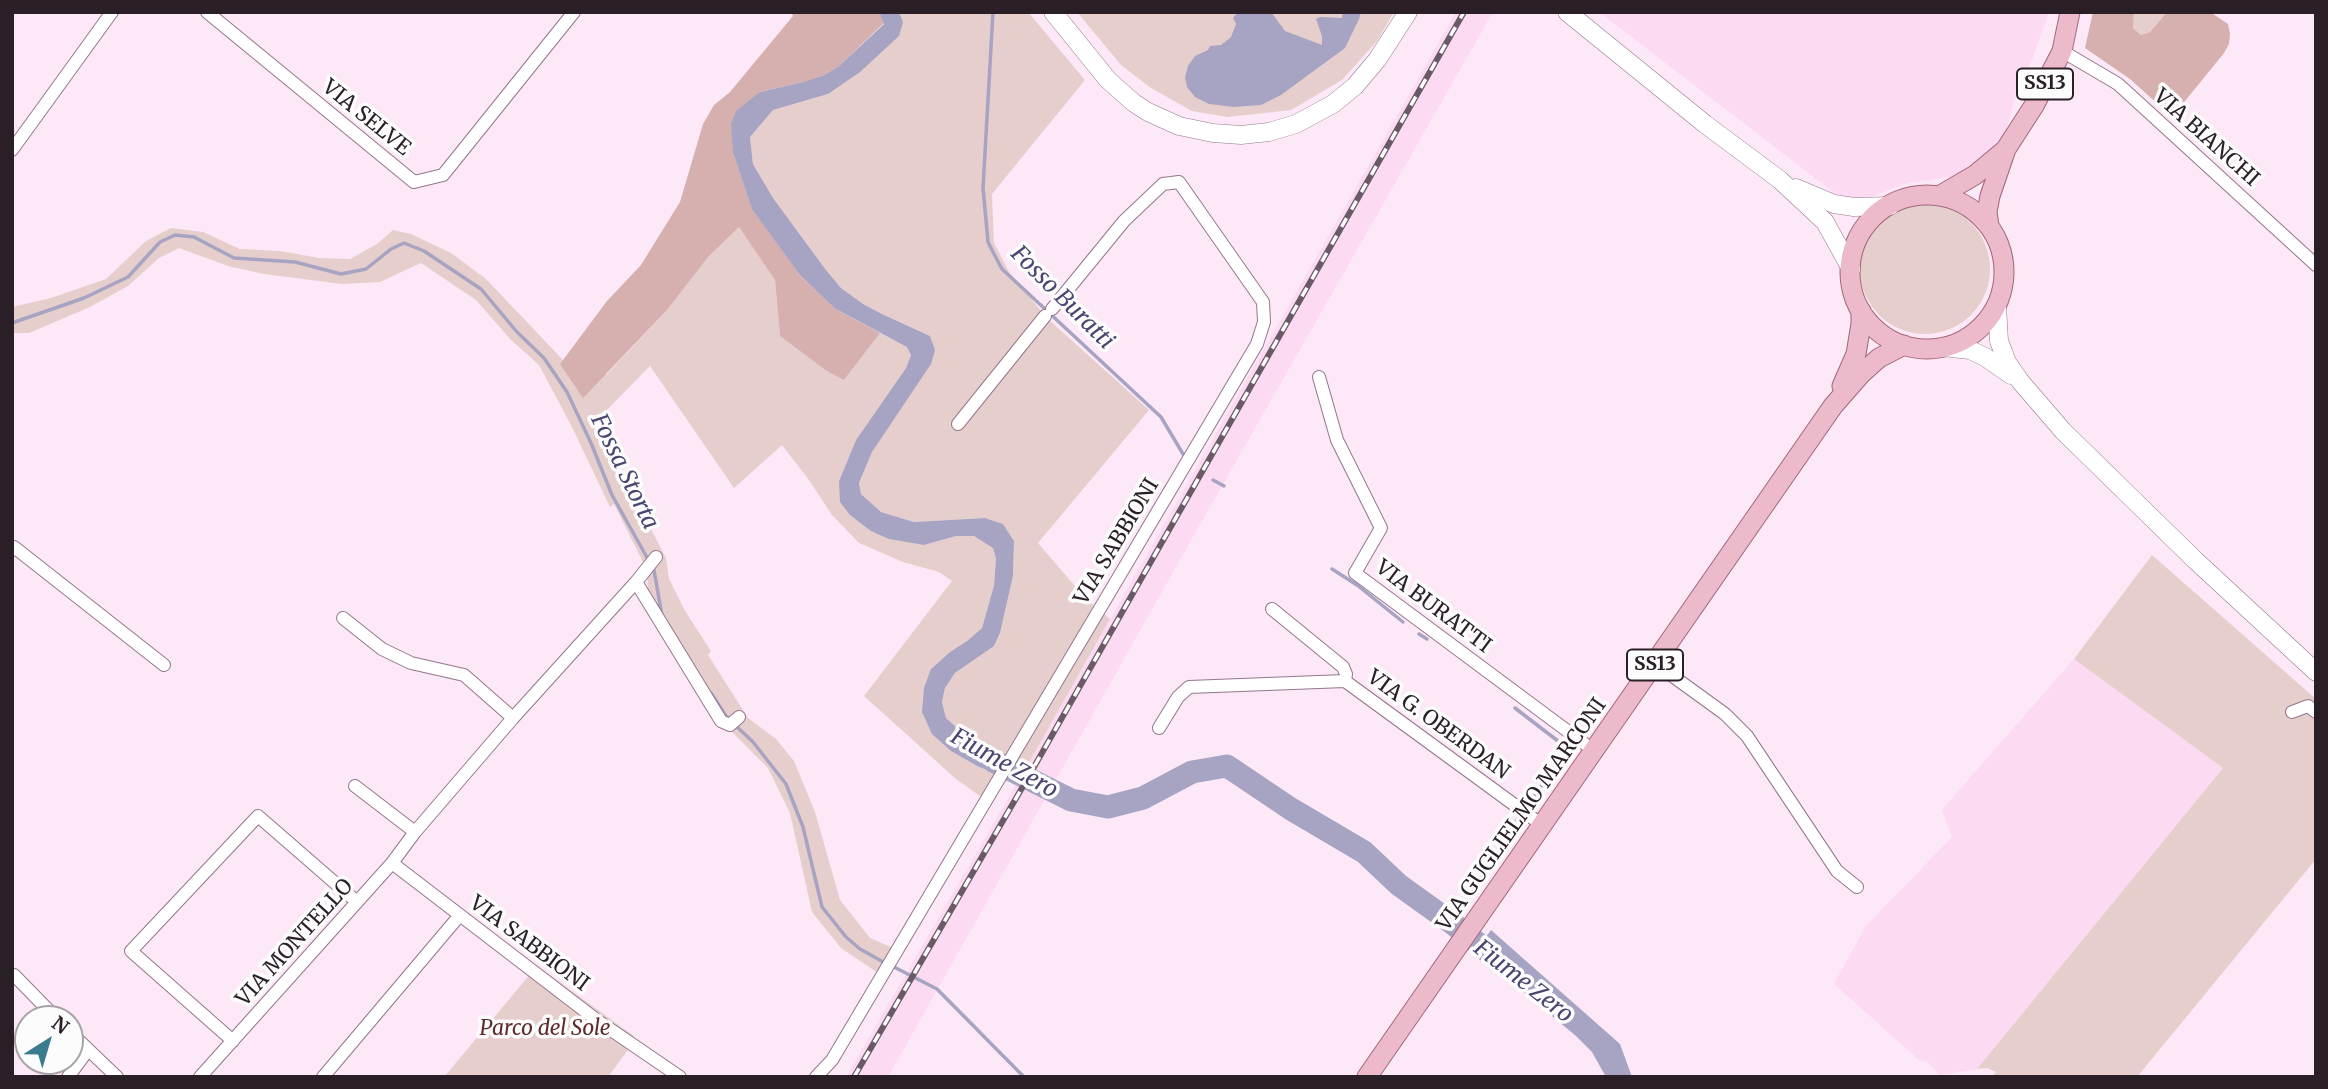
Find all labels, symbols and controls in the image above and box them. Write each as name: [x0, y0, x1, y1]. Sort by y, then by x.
road number: SS13: [2017, 68, 2073, 100]
street label: VIA SELVE: [317, 75, 415, 161]
street label: VIA BIANCHI: [2148, 84, 2264, 192]
water label: Fosso Buratti: [1005, 241, 1119, 355]
water label: Fossa Storta: [584, 410, 664, 534]
street label: VIA SABBIONI: [1069, 474, 1165, 610]
street label: VIA BURATTI: [1370, 555, 1496, 659]
road number: SS13: [1627, 650, 1683, 680]
street label: VIA G. OBERDAN: [1362, 665, 1514, 785]
street label: VIA GUGLIELMO MARCONI: [1432, 694, 1612, 936]
water label: Fiume Zero: [946, 723, 1062, 805]
street label: VIA MONTELLO: [231, 874, 359, 1012]
street label: VIA SABBIONI: [464, 891, 594, 997]
water label: Fiume Zero: [1468, 935, 1578, 1029]
north arrow: [14, 1005, 84, 1075]
text: N: [47, 1011, 74, 1039]
park label: Parco del Sole: [480, 1016, 610, 1042]

